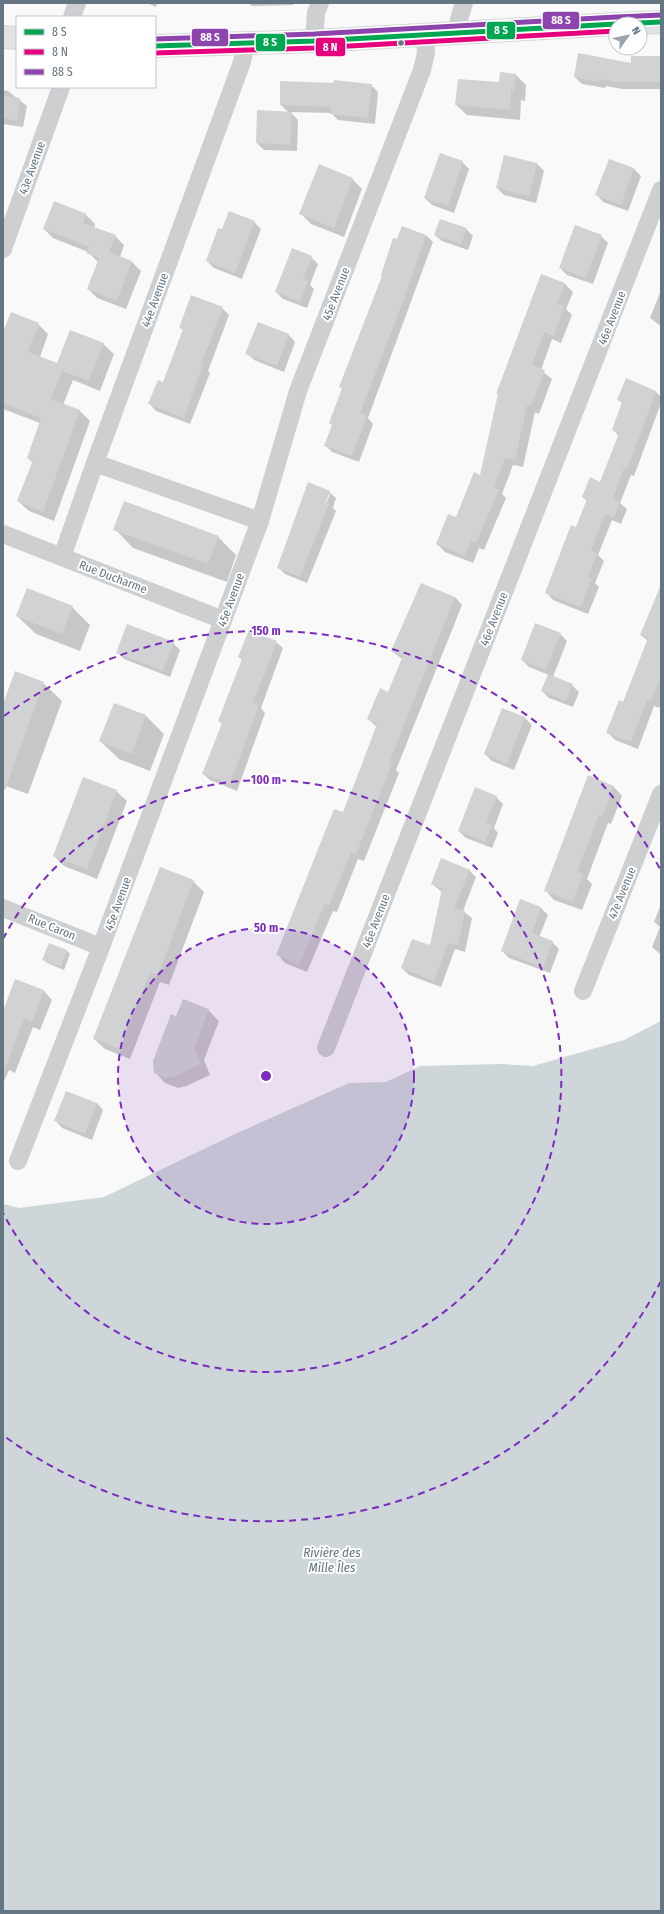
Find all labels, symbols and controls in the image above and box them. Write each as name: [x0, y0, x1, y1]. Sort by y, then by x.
line badge: 88 S: [542, 11, 580, 30]
text: 88 S: [551, 14, 571, 27]
legend: [16, 16, 156, 88]
north arrow: [608, 16, 648, 56]
line badge: 8 S: [486, 21, 516, 40]
text: 8 S: [494, 24, 508, 37]
text: 8 S: [52, 25, 67, 39]
text: N: [629, 25, 643, 37]
line badge: 88 S: [191, 28, 229, 47]
text: 88 S: [200, 31, 220, 44]
line badge: 8 S: [255, 33, 286, 52]
text: 8 S: [263, 36, 277, 49]
line badge: 8 N: [315, 37, 346, 57]
unlabelled marker: [396, 38, 406, 48]
text: 8 N: [323, 41, 337, 54]
text: 8 N: [52, 45, 68, 59]
text: 88 S: [52, 65, 73, 79]
street label: 43e Avenue: [16, 139, 48, 197]
street label: 45e Avenue: [319, 265, 353, 323]
street label: 44e Avenue: [139, 271, 171, 329]
street label: 46e Avenue: [595, 289, 629, 347]
street label: Rue Ducharme: [77, 558, 149, 596]
street label: 45e Avenue: [215, 571, 247, 629]
street label: 46e Avenue: [477, 590, 511, 648]
text: 150 m: [251, 624, 281, 638]
text: 100 m: [251, 773, 281, 787]
street label: 47e Avenue: [605, 865, 639, 921]
street label: 45e Avenue: [102, 875, 134, 933]
street label: 46e Avenue: [359, 892, 393, 950]
street label: Rue Caron: [26, 911, 78, 943]
text: 50 m: [254, 921, 278, 935]
centre of rings: [259, 1069, 273, 1083]
water label: Rivière des Mille Îles: [303, 1545, 361, 1575]

